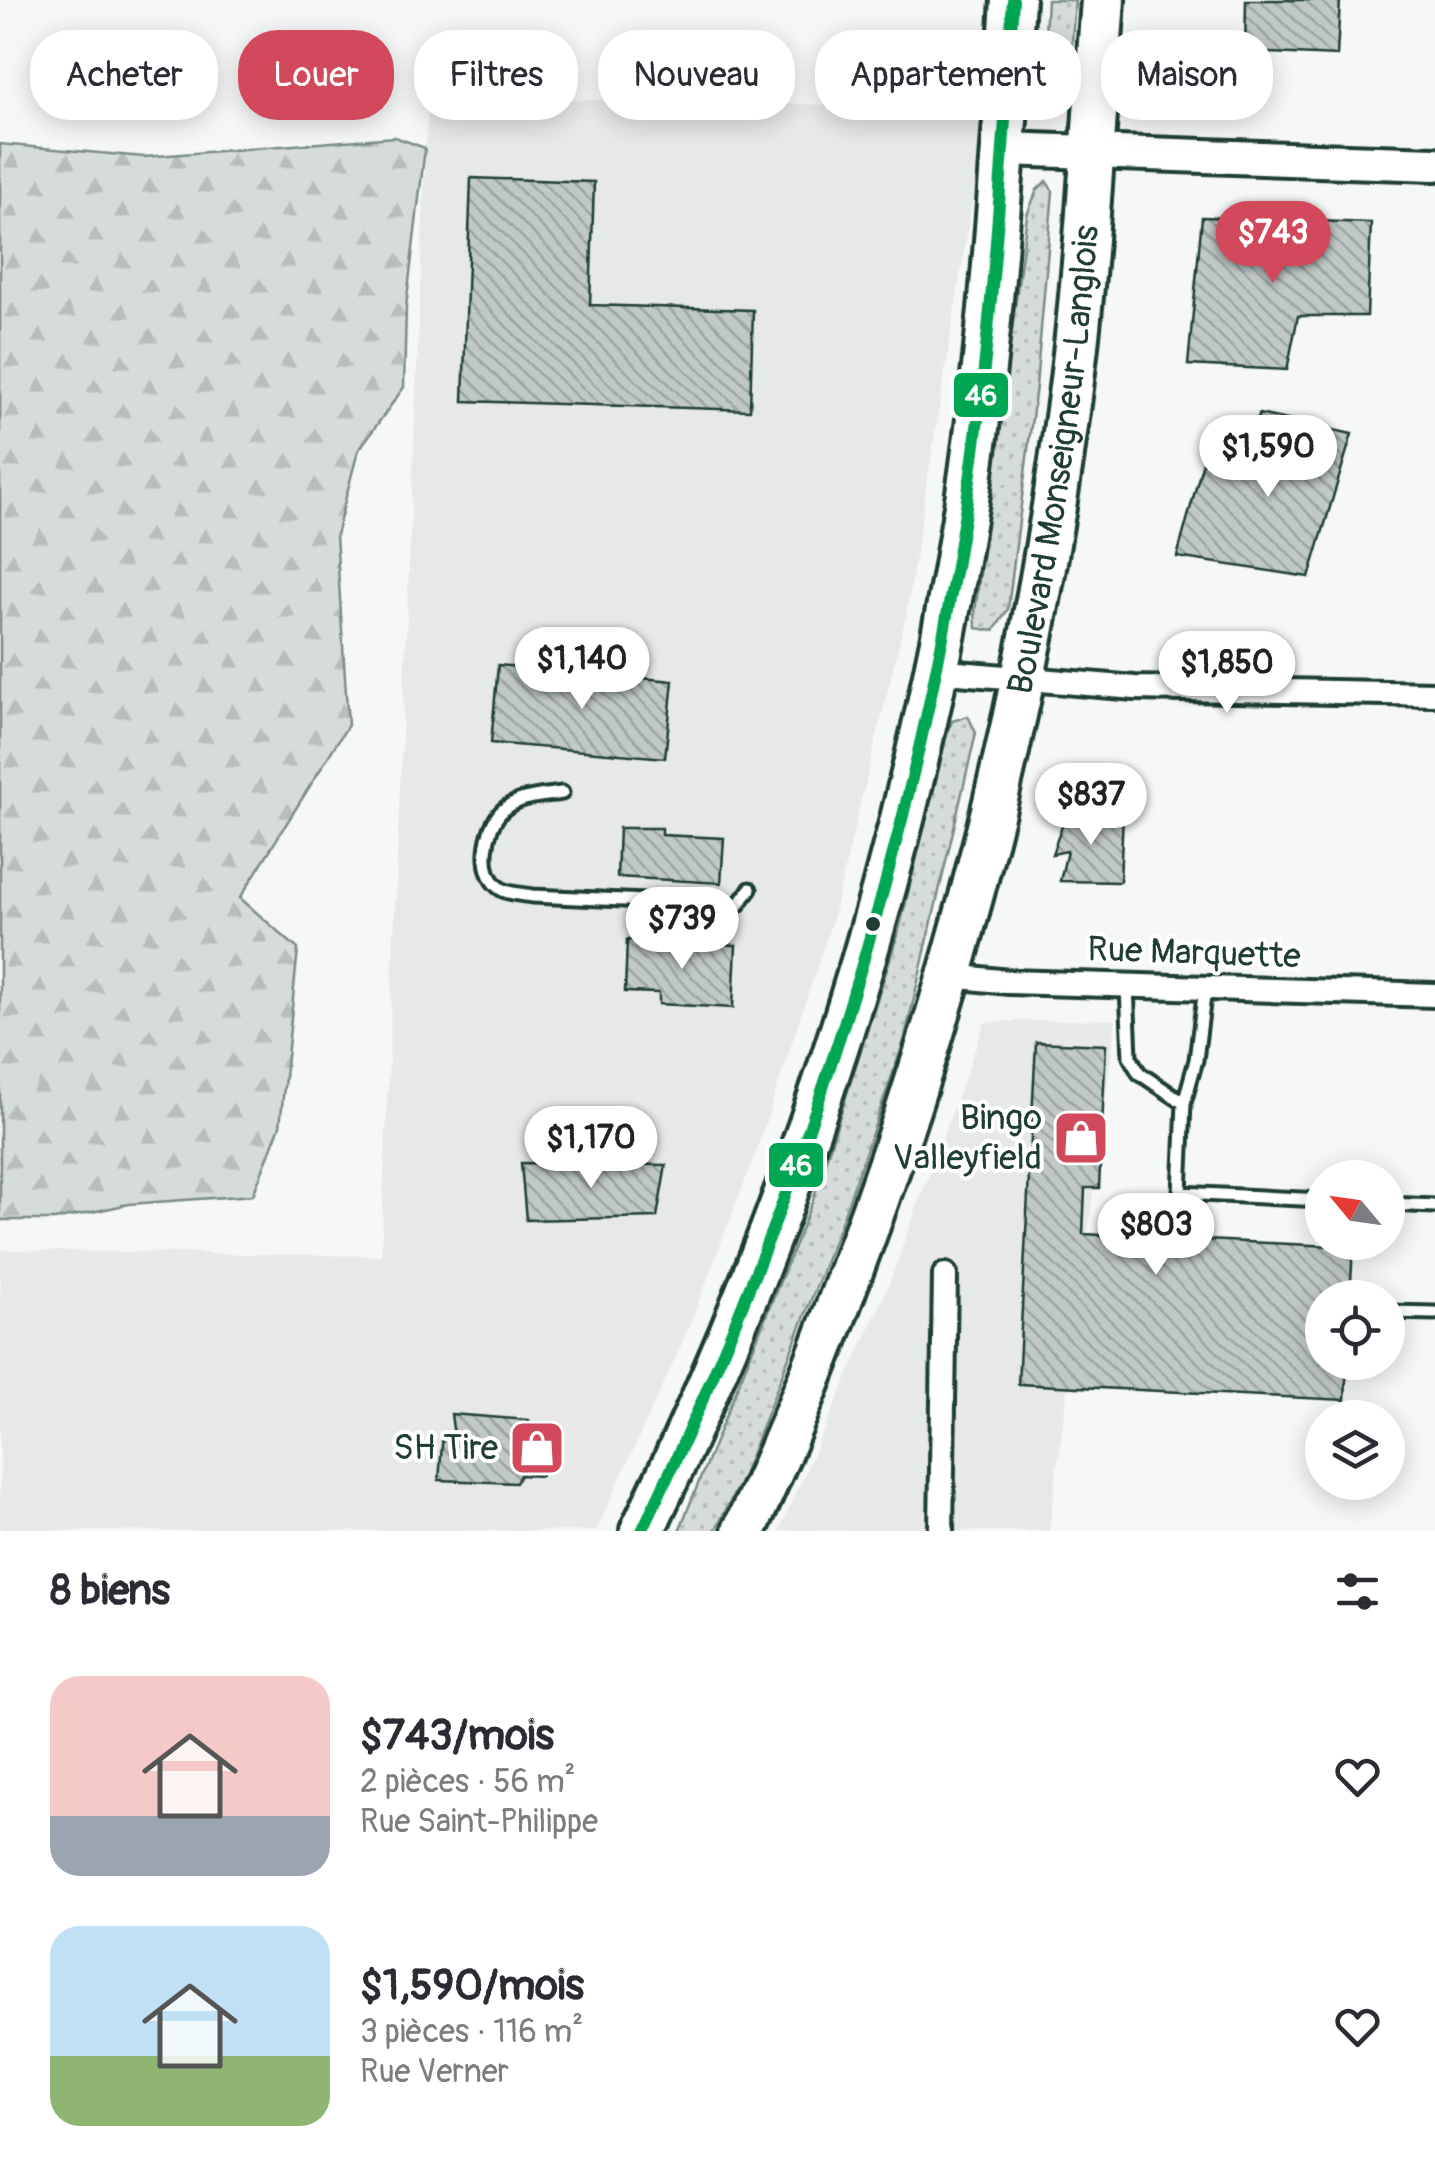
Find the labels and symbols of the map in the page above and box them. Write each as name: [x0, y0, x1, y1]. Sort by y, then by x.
pin: $743: [1214, 201, 1332, 286]
street label: Boulevard Monseigneur-Langlois: [998, 223, 1109, 698]
line badge: 46: [952, 371, 1010, 419]
text: 46: [965, 379, 997, 414]
pin: $1,590: [1187, 415, 1349, 500]
pin: $1,140: [501, 627, 663, 712]
pin: $1,850: [1146, 631, 1308, 716]
pin: $837: [1032, 763, 1150, 848]
pin: $739: [623, 887, 741, 972]
unlabelled marker: [863, 914, 883, 934]
street label: Rue Marquette: [1087, 927, 1301, 979]
place label: Bingo Valleyfield: [893, 1096, 1042, 1180]
pin: $1,170: [510, 1106, 672, 1191]
shop icon: Bingo Valleyfield: [1051, 1108, 1111, 1168]
line badge: 46: [767, 1141, 825, 1189]
text: 46: [780, 1149, 812, 1184]
north arrow: [1305, 1160, 1405, 1260]
pin: $803: [1097, 1193, 1215, 1278]
shop icon: SH Tire: [507, 1418, 567, 1478]
place label: SH Tire: [393, 1426, 498, 1470]

